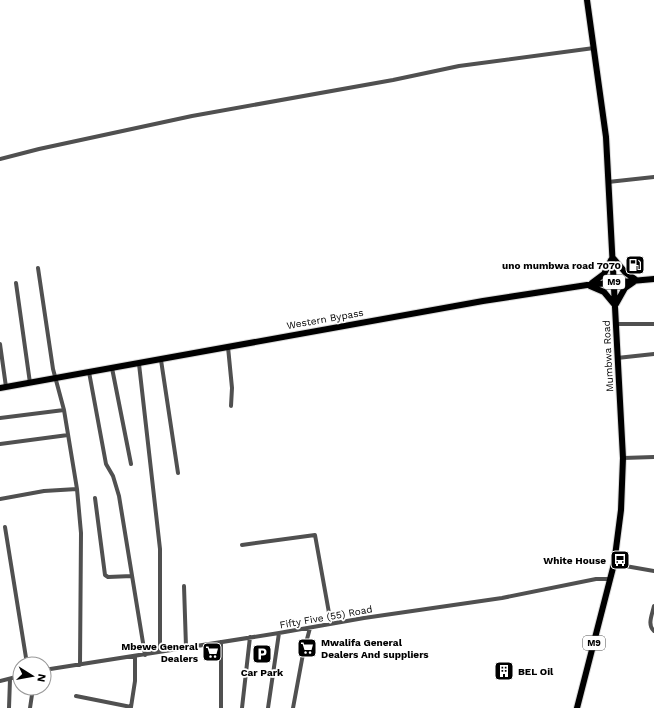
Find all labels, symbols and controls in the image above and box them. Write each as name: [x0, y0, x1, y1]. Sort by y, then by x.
fuel station icon: uno mumbwa road 7070: [624, 254, 646, 276]
place label: uno mumbwa road 7070: [502, 260, 621, 271]
road number: M9: [603, 275, 625, 289]
street label: Western Bypass: [286, 307, 364, 331]
street label: Mumbwa Road: [601, 320, 615, 392]
bus stop icon: White House: [609, 549, 631, 571]
place label: White House: [543, 555, 606, 566]
street label: Fifty Five (55) Road: [279, 603, 373, 631]
road number: M9: [583, 636, 605, 650]
supermarket icon: Mwalifa General Dealers And suppliers: [296, 637, 318, 659]
place label: Mwalifa General Dealers And suppliers: [321, 637, 429, 660]
place label: Mbewe General Dealers: [121, 641, 199, 664]
supermarket icon: Mbewe General Dealers: [201, 641, 223, 663]
parking icon: Car Park: [251, 643, 273, 665]
north arrow: [12, 656, 52, 696]
building icon: BEL Oil: [493, 660, 515, 682]
place label: BEL Oil: [518, 666, 554, 677]
place label: Car Park: [241, 667, 284, 678]
text: N: [34, 673, 48, 683]

